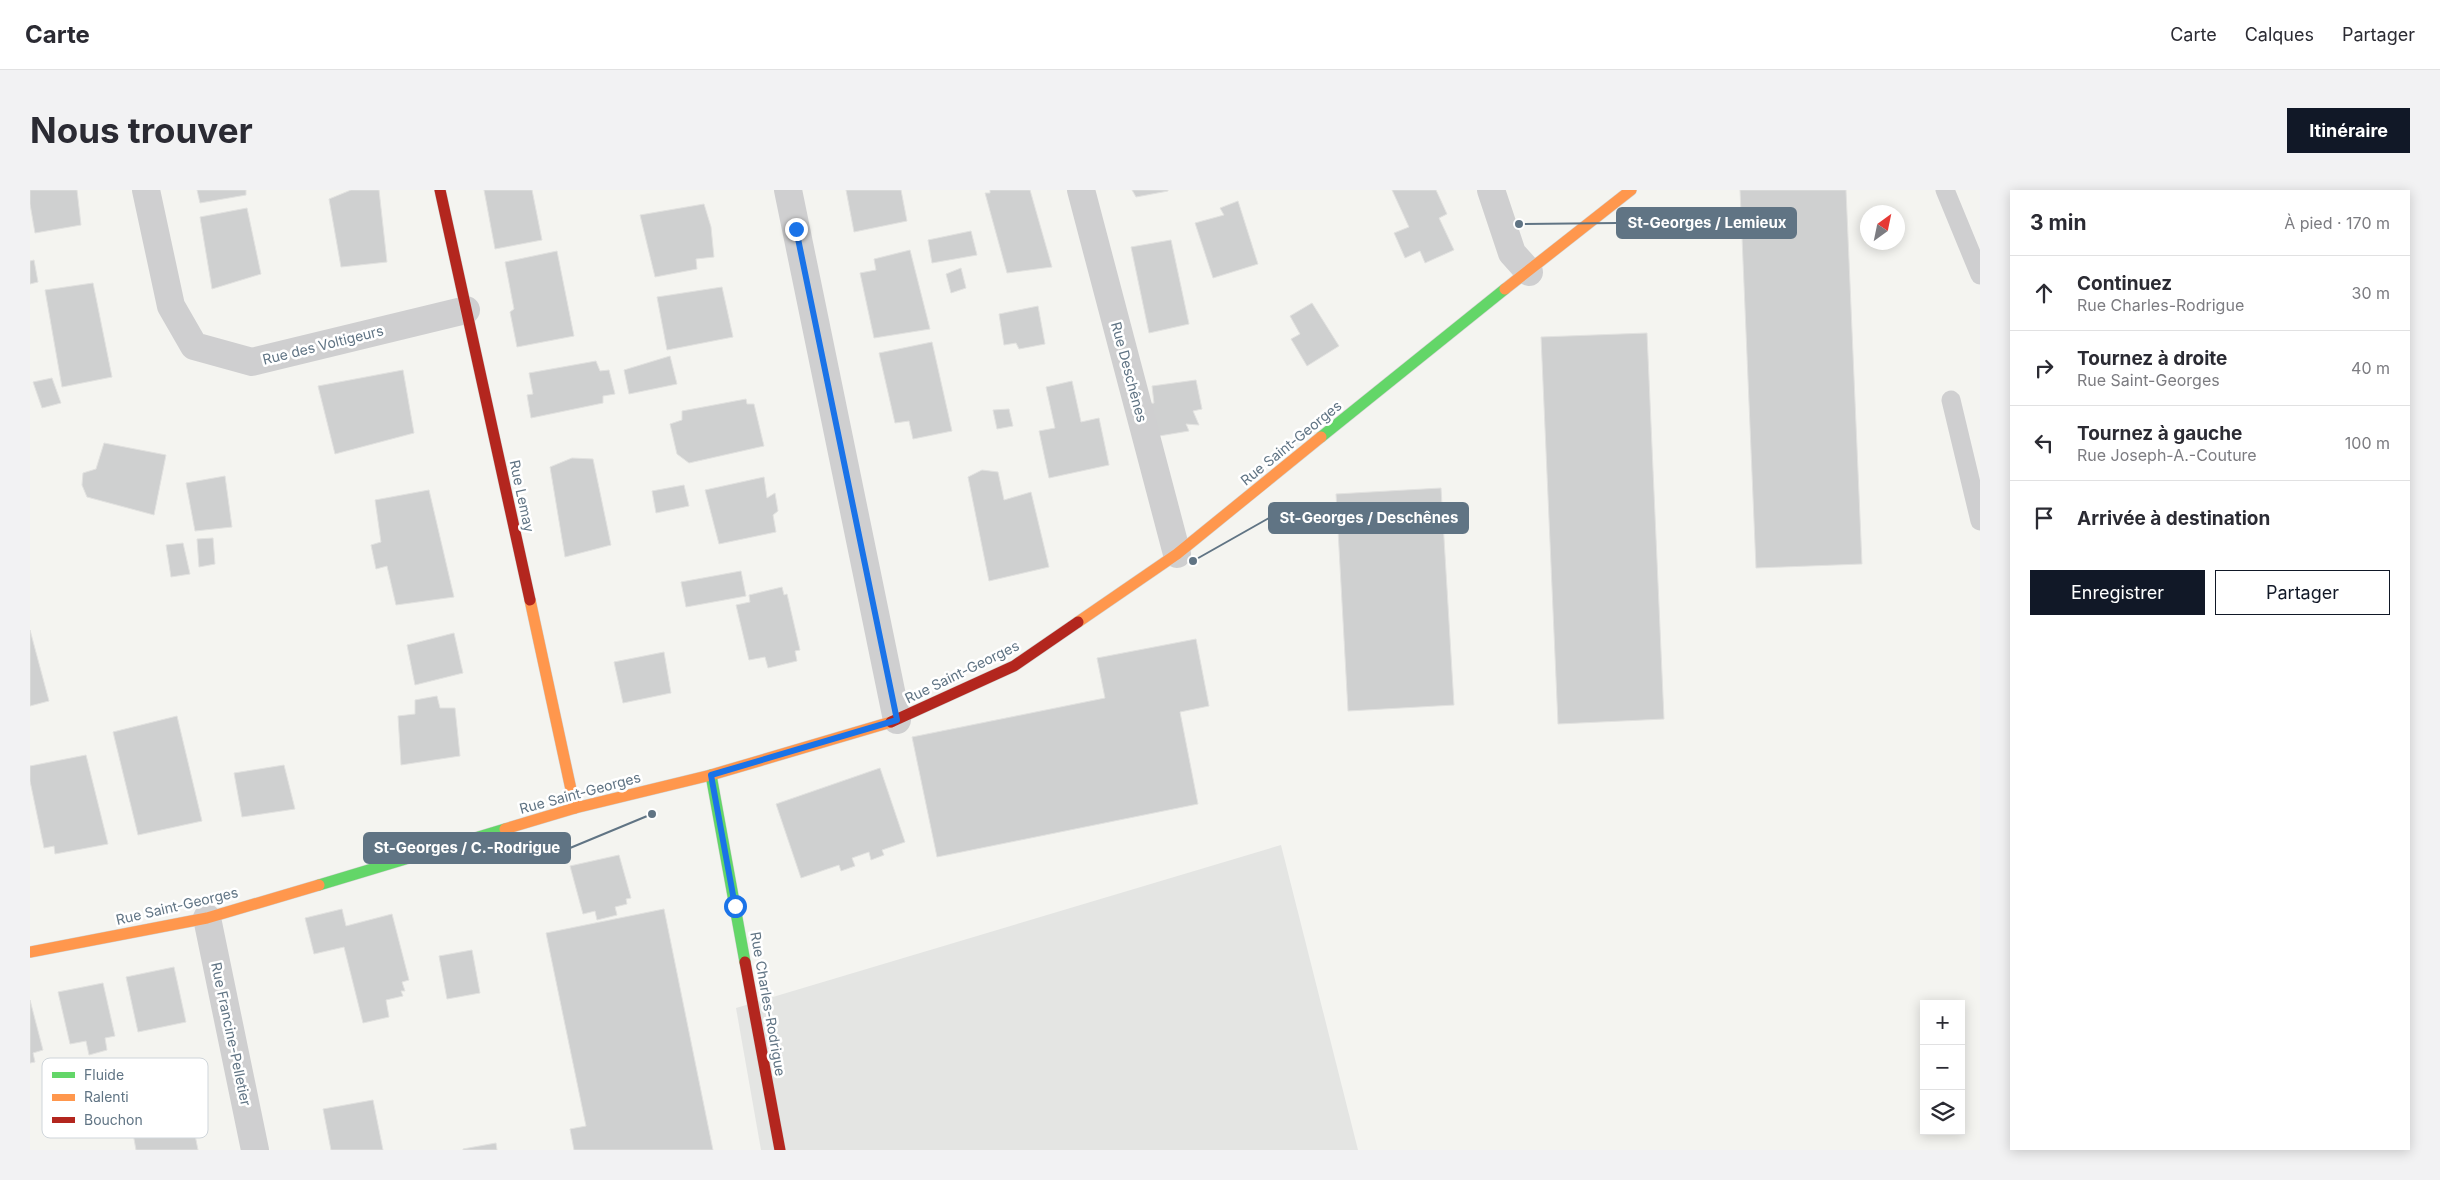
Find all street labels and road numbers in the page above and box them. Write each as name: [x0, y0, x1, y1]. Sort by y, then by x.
street label: Rue Deschênes: [1108, 320, 1151, 424]
street label: Rue des Voltigeurs: [261, 321, 385, 368]
street label: Rue Saint-Georges: [1237, 397, 1345, 488]
street label: Rue Lemay: [507, 458, 538, 534]
street label: Rue Saint-Georges: [902, 637, 1022, 707]
street label: Rue Saint-Georges: [517, 768, 642, 817]
street label: Rue Saint-Georges: [114, 883, 240, 928]
street label: Rue Charles-Rodrigue: [747, 930, 790, 1077]
street label: Rue Francine-Pelletier: [208, 961, 255, 1107]

